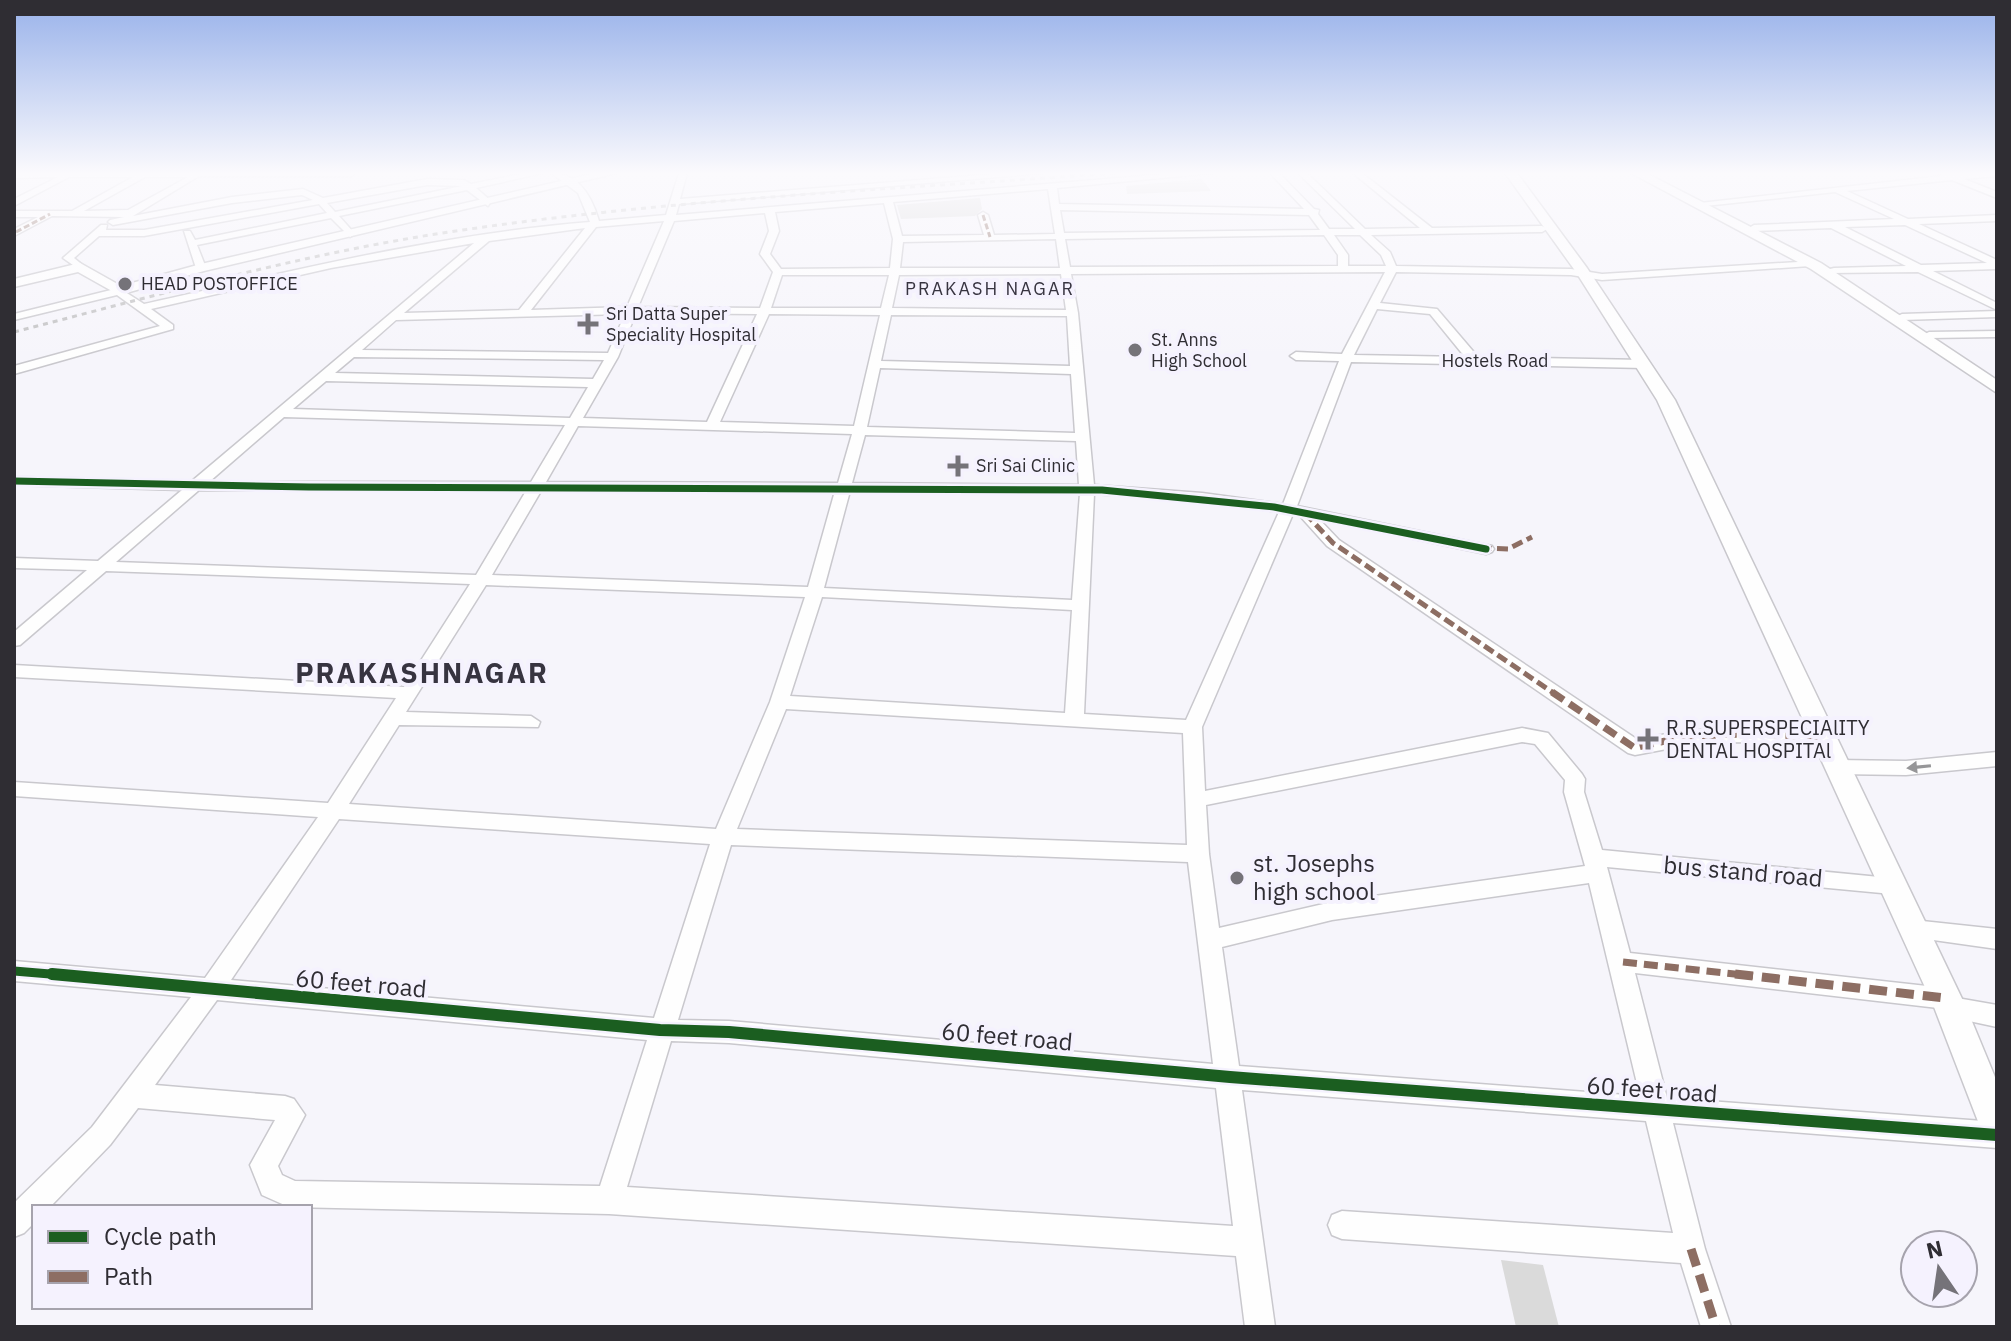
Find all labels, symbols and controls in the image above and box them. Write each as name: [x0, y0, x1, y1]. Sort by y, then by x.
place label: HEAD POSTOFFICE: [141, 272, 298, 295]
marker: HEAD POSTOFFICE: [116, 275, 134, 293]
district label: PRAKASH NAGAR: [905, 277, 1075, 300]
place label: Sri Datta Super Speciality Hospital: [606, 302, 756, 346]
marker: Sri Datta Super Speciality Hospital: [577, 313, 599, 335]
place label: St. Anns High School: [1151, 328, 1247, 372]
marker: St. Anns High School: [1126, 341, 1144, 359]
street label: Hostels Road: [1442, 349, 1548, 372]
place label: Sri Sai Clinic: [976, 454, 1075, 477]
marker: Sri Sai Clinic: [947, 455, 969, 477]
district label: PRAKASHNAGAR: [295, 654, 549, 691]
place label: R.R.SUPERSPECIAlITY DENTAL HOSPITAl: [1666, 714, 1870, 764]
marker: R.R.SUPERSPECIAlITY DENTAL HOSPITAl: [1637, 728, 1659, 750]
one-way arrow: [1907, 760, 1932, 773]
place label: st. Josephs high school: [1253, 847, 1375, 907]
street label: bus stand road: [1662, 848, 1824, 894]
marker: st. Josephs high school: [1228, 869, 1246, 887]
street label: 60 feet road: [294, 961, 428, 1005]
street label: 60 feet road: [940, 1014, 1074, 1058]
street label: 60 feet road: [1585, 1068, 1719, 1110]
legend: [32, 1205, 312, 1309]
text: Cycle path: [104, 1220, 217, 1252]
north arrow: [1899, 1229, 1979, 1309]
text: N: [1923, 1233, 1945, 1265]
text: Path: [104, 1260, 153, 1292]

